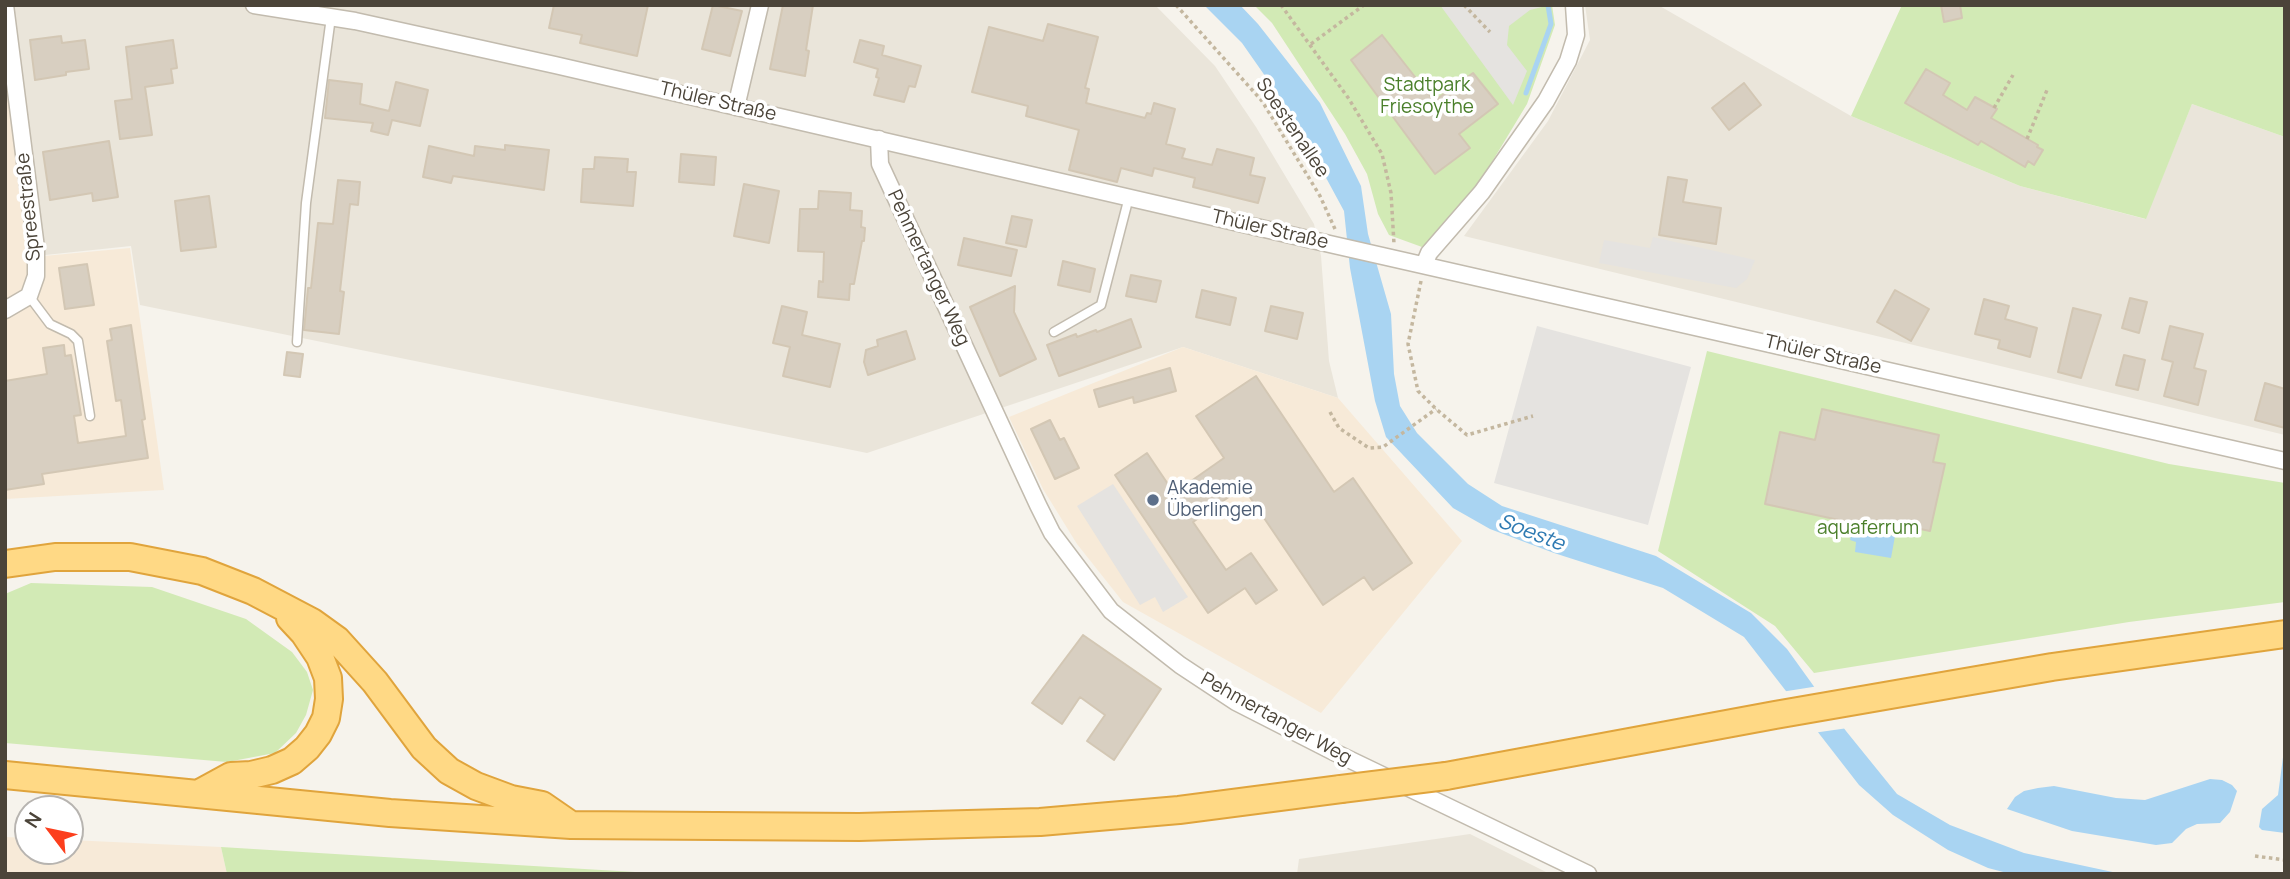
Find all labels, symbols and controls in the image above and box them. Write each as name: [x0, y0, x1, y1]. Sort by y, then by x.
street label: Soestenallee: [1250, 74, 1334, 182]
park label: Stadtpark Friesoythe: [1380, 75, 1474, 119]
street label: Thüler Straße: [657, 78, 779, 126]
street label: Spreestraße: [12, 152, 46, 262]
street label: Pehmertanger Weg: [882, 186, 974, 350]
street label: Thüler Straße: [1209, 206, 1331, 254]
street label: Thüler Straße: [1762, 331, 1884, 379]
place label: Akademie Überlingen: [1167, 478, 1263, 522]
marker: Akademie Überlingen: [1145, 492, 1161, 508]
water label: Soeste: [1494, 509, 1568, 557]
park label: aquaferrum: [1817, 518, 1919, 540]
street label: Pehmertanger Weg: [1196, 668, 1356, 770]
north arrow: [14, 795, 84, 865]
text: N: [18, 807, 48, 833]

